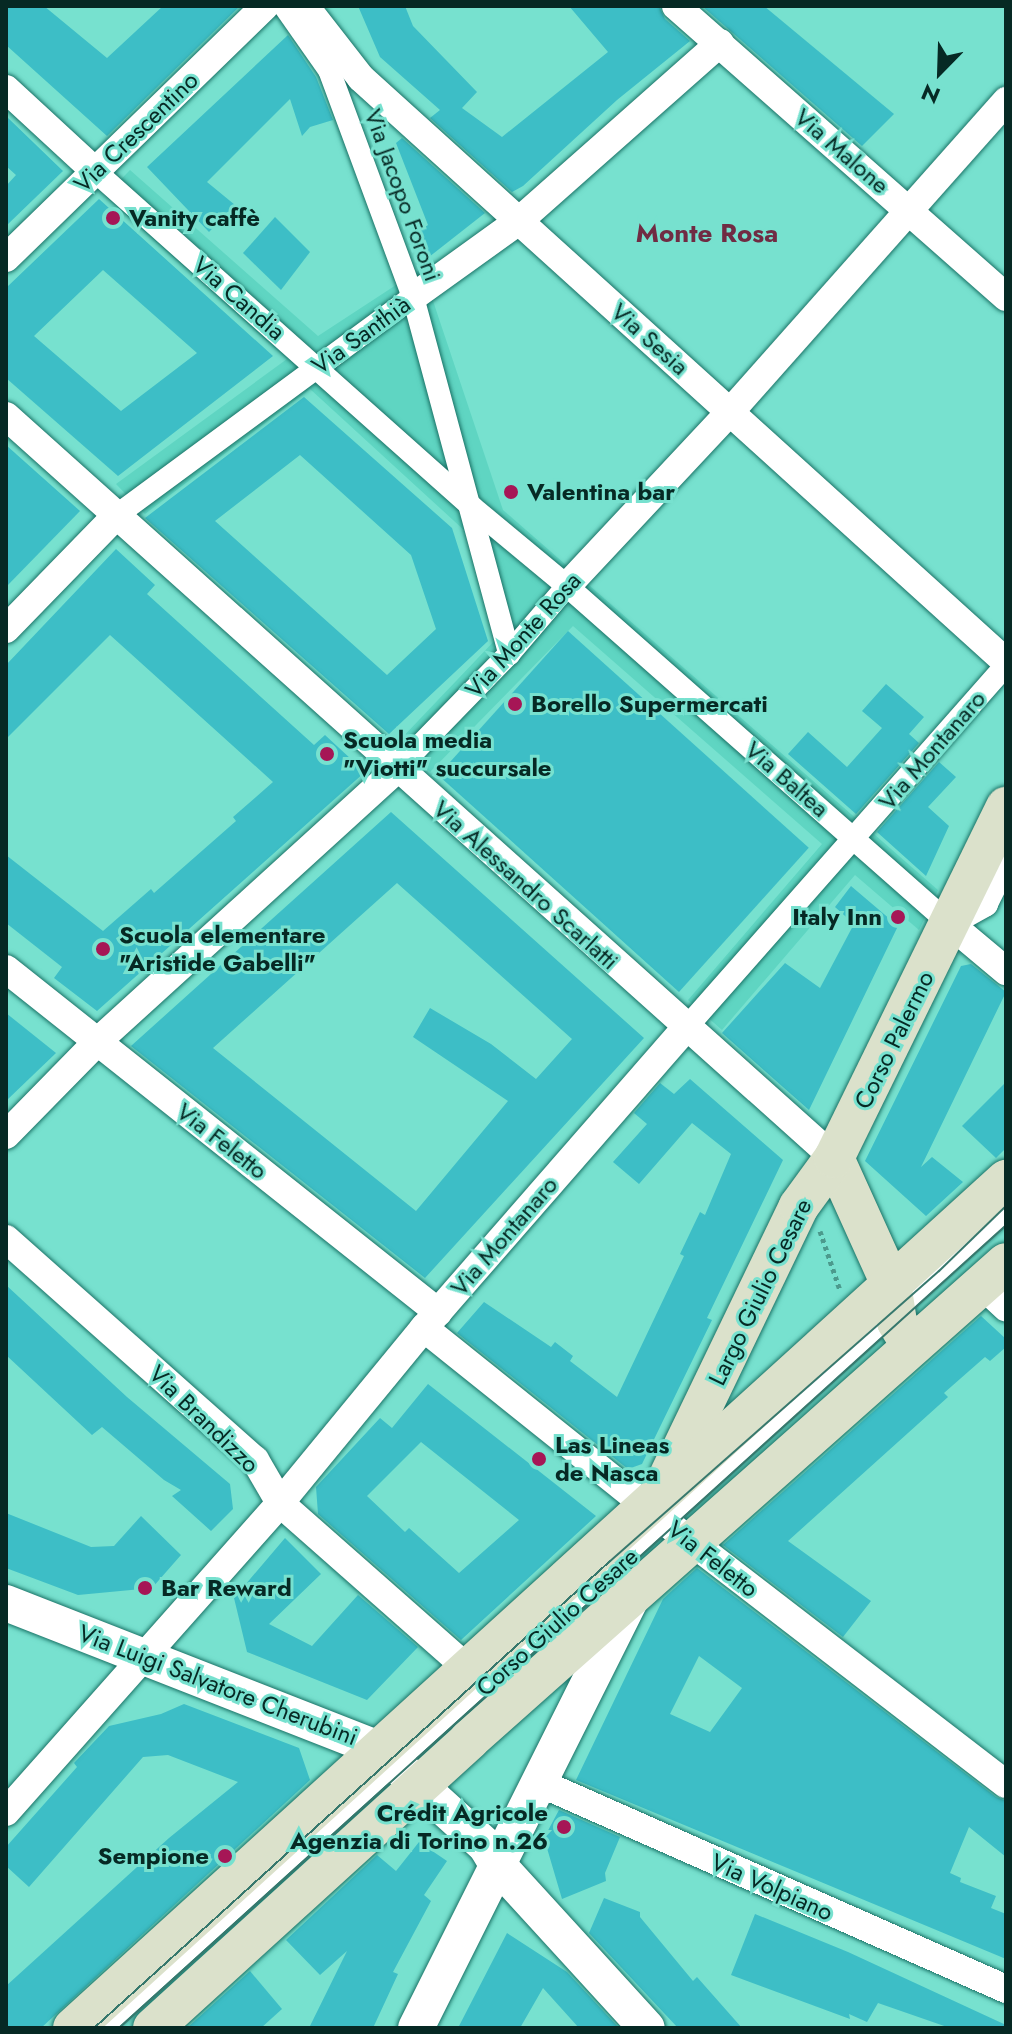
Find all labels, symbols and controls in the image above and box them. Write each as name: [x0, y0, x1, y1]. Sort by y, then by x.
north arrow: [900, 32, 980, 112]
street label: Via Crescentino: [68, 66, 204, 198]
text: N: [916, 76, 945, 112]
street label: Via Malone: [789, 102, 895, 200]
street label: Via Jacopo Foroni: [359, 105, 447, 285]
place label: Vanity caffè: [129, 204, 260, 232]
marker: Vanity caffè: [104, 209, 122, 227]
district label: Monte Rosa: [636, 218, 778, 250]
street label: Via Candia: [187, 250, 291, 346]
street label: Via Santhià: [306, 290, 416, 380]
street label: Via Sesia: [606, 297, 694, 381]
place label: Valentina bar: [527, 478, 675, 506]
marker: Valentina bar: [502, 483, 520, 501]
street label: Via Monte Rosa: [459, 566, 587, 704]
street label: Via Montanaro: [872, 685, 992, 815]
place label: Borello Supermercati: [531, 690, 768, 718]
marker: Borello Supermercati: [506, 695, 524, 713]
place label: Scuola media "Viotti" succursale: [343, 726, 552, 782]
street label: Via Baltea: [739, 735, 835, 823]
marker: Scuola media "Viotti" succursale: [318, 745, 336, 763]
street label: Via Alessandro Scarlatti: [428, 794, 624, 976]
place label: Italy Inn: [792, 903, 882, 931]
marker: Italy Inn: [889, 908, 907, 926]
place label: Scuola elementare "Aristide Gabelli": [119, 921, 325, 977]
marker: Scuola elementare "Aristide Gabelli": [94, 940, 112, 958]
street label: Corso Palermo: [848, 966, 940, 1114]
street label: Via Feletto: [171, 1097, 273, 1185]
street label: Via Montanaro: [444, 1171, 564, 1301]
street label: Largo Giulio Cesare: [702, 1194, 818, 1390]
street label: Via Brandizzo: [143, 1359, 265, 1479]
place label: Las Lineas de Nasca: [555, 1431, 669, 1487]
marker: Las Lineas de Nasca: [530, 1450, 548, 1468]
street label: Via Feletto: [662, 1515, 764, 1603]
street label: Corso Giulio Cesare: [470, 1542, 644, 1702]
place label: Bar Reward: [161, 1574, 292, 1602]
marker: Bar Reward: [136, 1579, 154, 1597]
street label: Via Luigi Salvatore Cherubini: [74, 1618, 362, 1752]
place label: Crédit Agricole Agenzia di Torino n.26: [290, 1799, 548, 1855]
marker: Crédit Agricole Agenzia di Torino n.26: [555, 1818, 573, 1836]
place label: Sempione: [97, 1842, 209, 1870]
marker: Sempione: [216, 1847, 234, 1865]
street label: Via Volpiano: [707, 1847, 837, 1927]

